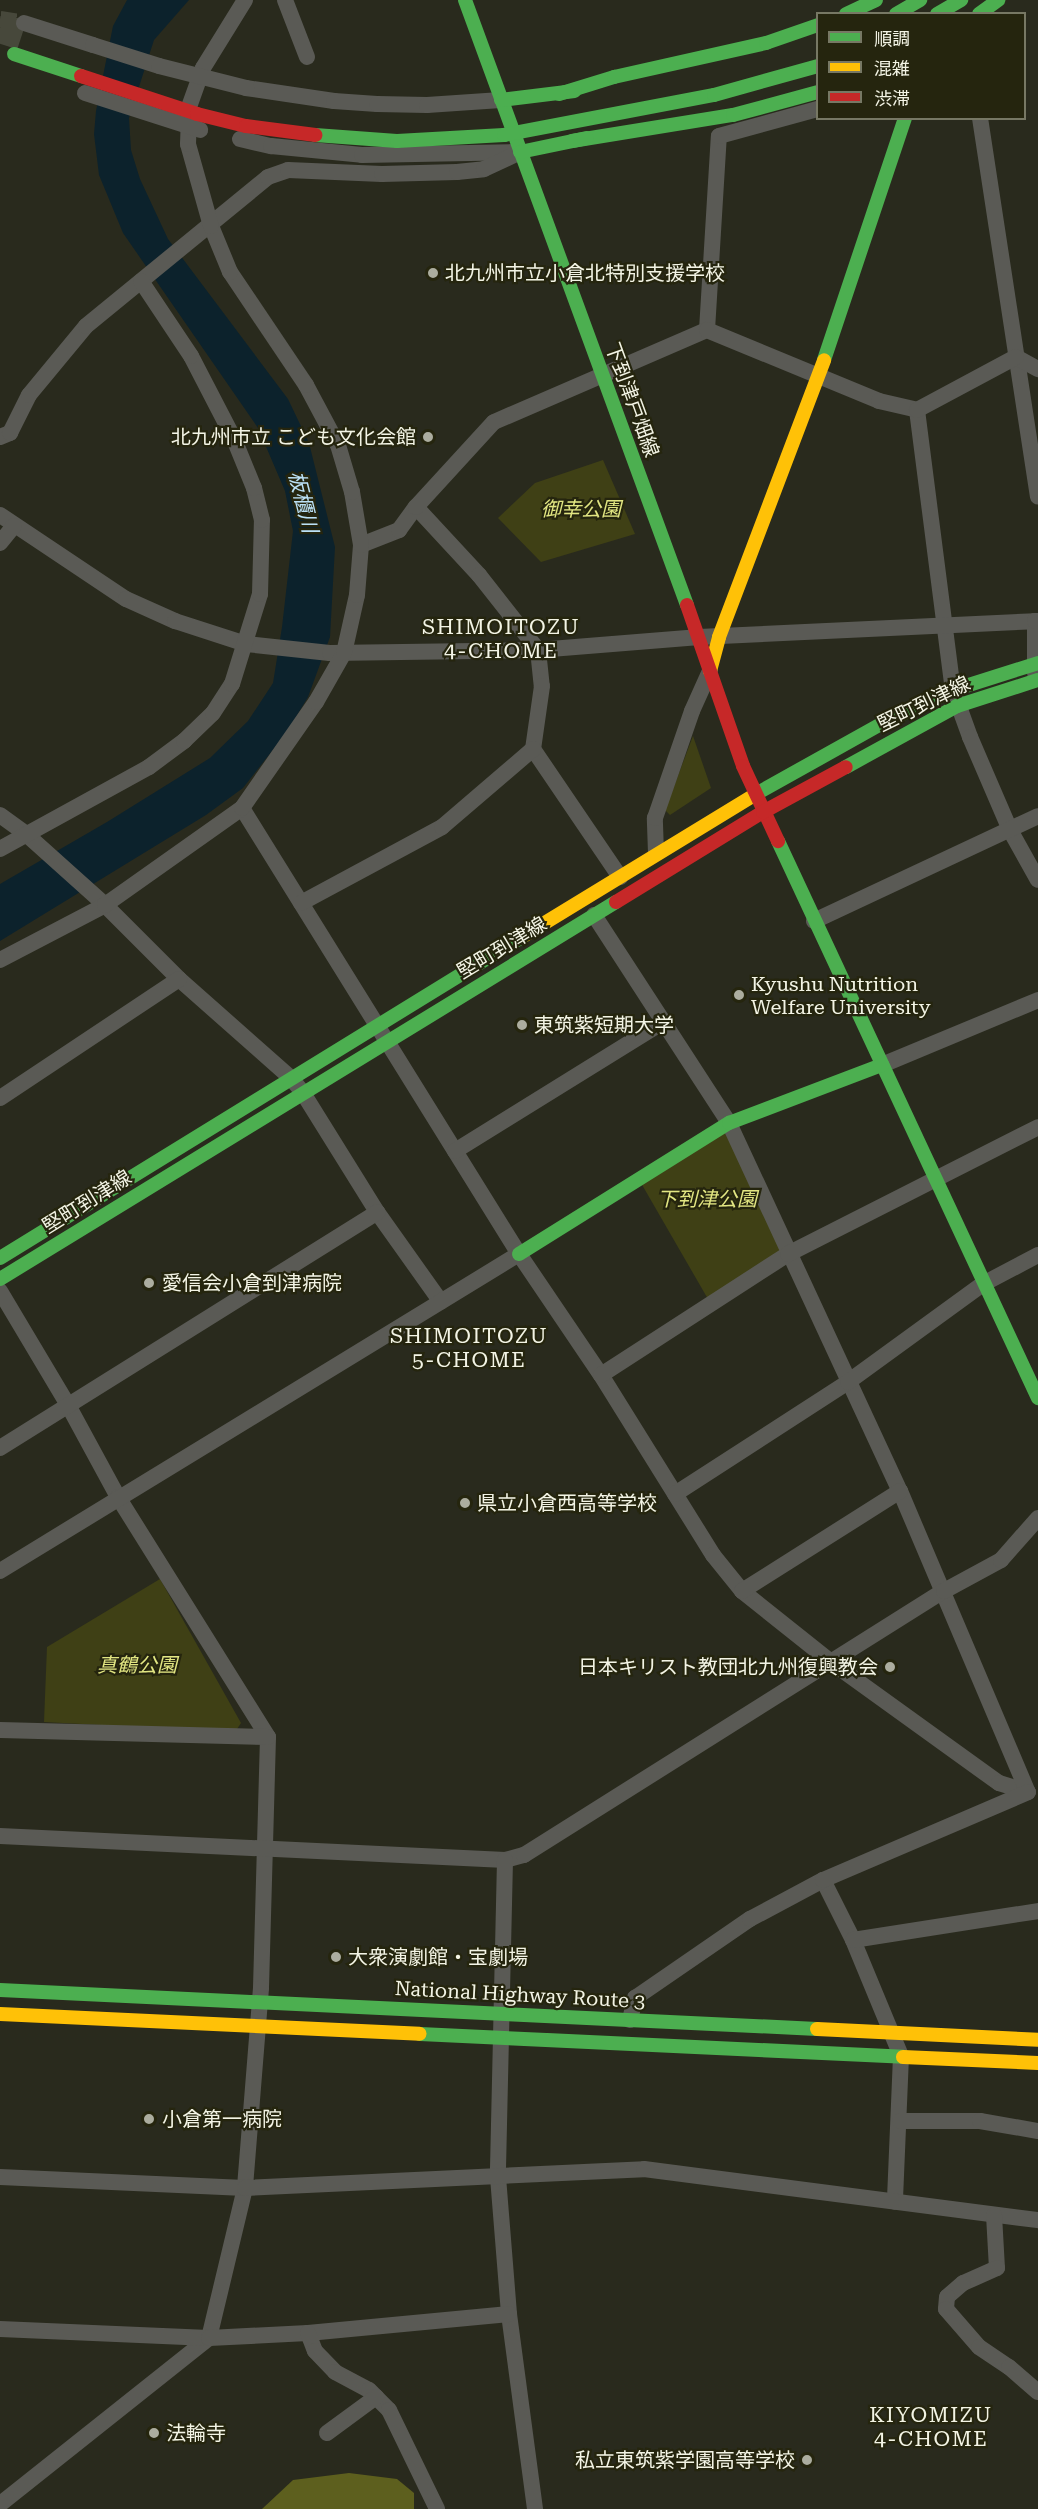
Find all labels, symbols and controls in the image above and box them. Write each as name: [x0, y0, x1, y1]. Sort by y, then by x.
legend: [816, 12, 1026, 120]
text: 順調: [874, 28, 910, 49]
text: 混雑: [874, 58, 910, 79]
text: 渋滞: [874, 88, 910, 109]
place label: 北九州市立小倉北特別支援学校: [445, 261, 725, 285]
marker: 北九州市立小倉北特別支援学校: [426, 266, 440, 280]
street label: 下到津戸畑線: [600, 340, 664, 460]
place label: 北九州市立 こども文化会館: [171, 425, 416, 449]
marker: 北九州市立 こども文化会館: [421, 430, 435, 444]
water label: 板櫃川: [283, 468, 323, 536]
park label: 御幸公園: [541, 497, 621, 521]
district label: SHIMOITOZU 4-CHOME: [422, 614, 580, 664]
street label: 堅町到津線: [874, 671, 974, 737]
street label: 堅町到津線: [453, 912, 551, 984]
place label: Kyushu Nutrition Welfare University: [751, 972, 930, 1019]
marker: Kyushu Nutrition Welfare University: [732, 988, 746, 1002]
place label: 東筑紫短期大学: [534, 1013, 674, 1037]
marker: 東筑紫短期大学: [515, 1018, 529, 1032]
street label: 堅町到津線: [38, 1165, 136, 1239]
park label: 下到津公園: [657, 1187, 757, 1211]
place label: 愛信会小倉到津病院: [162, 1271, 342, 1295]
marker: 愛信会小倉到津病院: [140, 1274, 158, 1292]
district label: SHIMOITOZU 5-CHOME: [390, 1323, 548, 1373]
place label: 県立小倉西高等学校: [477, 1491, 657, 1515]
marker: 県立小倉西高等学校: [458, 1496, 472, 1510]
park label: 真鶴公園: [97, 1653, 177, 1677]
place label: 日本キリスト教団北九州復興教会: [578, 1655, 878, 1679]
marker: 日本キリスト教団北九州復興教会: [883, 1660, 897, 1674]
place label: 大衆演劇館・宝劇場: [348, 1945, 528, 1969]
marker: 大衆演劇館・宝劇場: [329, 1950, 343, 1964]
street label: National Highway Route 3: [394, 1976, 646, 2014]
place label: 小倉第一病院: [162, 2107, 282, 2131]
marker: 小倉第一病院: [140, 2110, 158, 2128]
district label: KIYOMIZU 4-CHOME: [869, 2402, 993, 2452]
place label: 法輪寺: [166, 2421, 226, 2445]
marker: 法輪寺: [147, 2426, 161, 2440]
place label: 私立東筑紫学園高等学校: [575, 2448, 795, 2472]
marker: 私立東筑紫学園高等学校: [800, 2453, 814, 2467]

